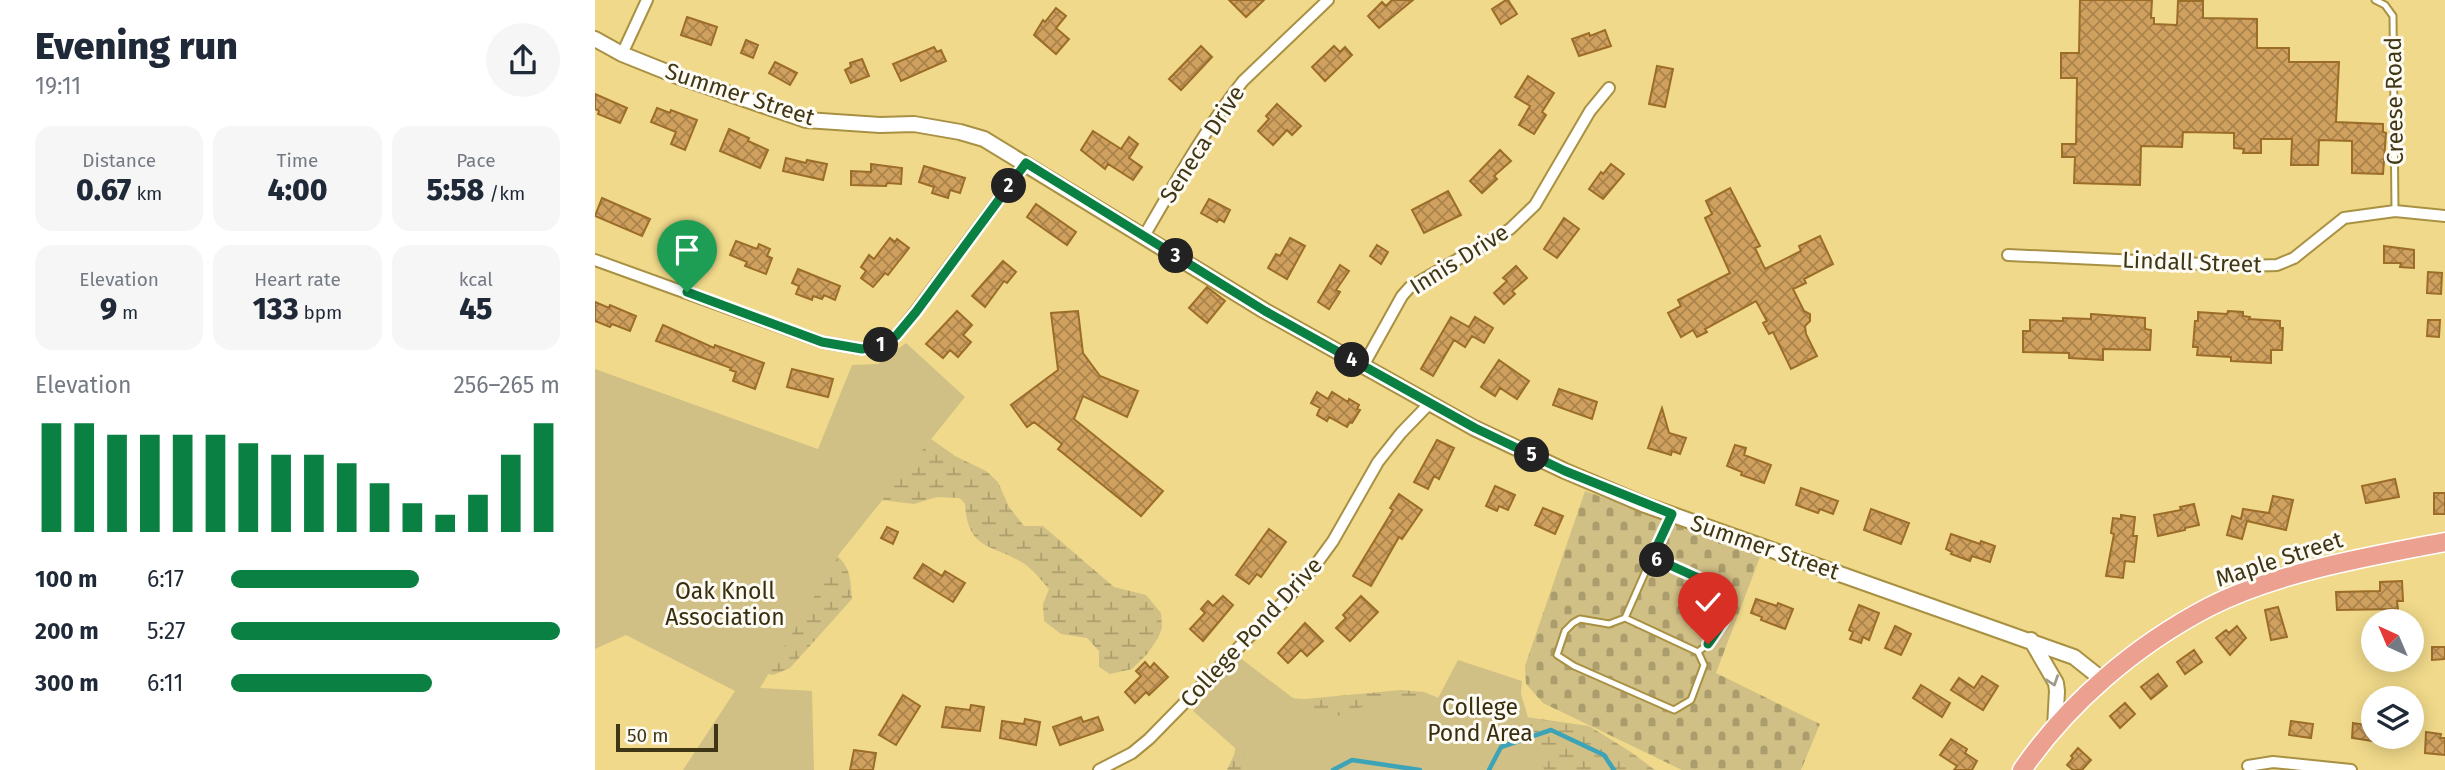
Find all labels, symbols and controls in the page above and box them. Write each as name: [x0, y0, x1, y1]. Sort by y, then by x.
text: Evening run: [35, 23, 238, 69]
button: share: [486, 23, 560, 97]
street label: Creese Road: [2379, 37, 2409, 165]
street label: Summer Street: [662, 57, 819, 132]
text: 19:11: [35, 72, 81, 100]
street label: Seneca Drive: [1154, 80, 1250, 208]
text: Distance: [82, 149, 156, 172]
text: Time: [277, 149, 318, 172]
text: Pace: [456, 149, 496, 172]
pin: 2: [991, 168, 1027, 204]
text: 0.67: [76, 172, 131, 208]
text: 4:00: [267, 172, 328, 208]
text: 5:58: [426, 172, 484, 208]
text: 2: [1004, 174, 1013, 197]
text: km: [131, 182, 162, 205]
text: /km: [484, 182, 525, 205]
street label: Innis Drive: [1405, 218, 1513, 300]
pin: [657, 220, 717, 292]
icon: arrive: [668, 231, 706, 269]
pin: 3: [1159, 238, 1193, 274]
text: 3: [1171, 244, 1180, 267]
street label: Lindall Street: [2122, 246, 2263, 278]
text: Elevation: [79, 268, 159, 291]
text: Heart rate: [254, 268, 341, 291]
text: kcal: [459, 268, 493, 291]
text: 9: [100, 291, 117, 327]
text: 133: [253, 291, 298, 327]
text: 45: [459, 291, 492, 327]
text: m: [117, 301, 138, 324]
text: bpm: [298, 301, 342, 324]
pin: 1: [863, 328, 899, 362]
text: 1: [876, 333, 885, 356]
pin: 4: [1335, 342, 1369, 378]
text: 4: [1346, 348, 1357, 371]
text: Elevation: [35, 371, 131, 399]
text: 256–265 m: [453, 371, 560, 399]
pin: 5: [1515, 438, 1549, 472]
text: 5: [1526, 443, 1537, 466]
street label: Summer Street: [1687, 508, 1844, 586]
street label: Maple Street: [2212, 525, 2347, 593]
pin: 6: [1639, 542, 1675, 578]
text: 6: [1651, 548, 1662, 571]
street label: College Pond Drive: [1174, 551, 1328, 713]
text: 100 m: [35, 565, 97, 593]
text: 6:17: [147, 565, 184, 593]
pin: [1678, 572, 1738, 644]
park label: Oak Knoll Association: [665, 577, 785, 631]
icon: check: [1689, 583, 1727, 621]
north arrow: [2361, 609, 2424, 672]
map controls: [2361, 609, 2424, 749]
text: 200 m: [35, 617, 99, 645]
text: 5:27: [147, 617, 185, 645]
text: 300 m: [35, 669, 99, 697]
text: 6:11: [147, 669, 183, 697]
one-way arrow: [2045, 674, 2059, 686]
button: layers: [2361, 686, 2424, 749]
park label: College Pond Area: [1427, 693, 1533, 747]
scale bar: [616, 721, 717, 753]
text: 50 m: [627, 724, 668, 747]

